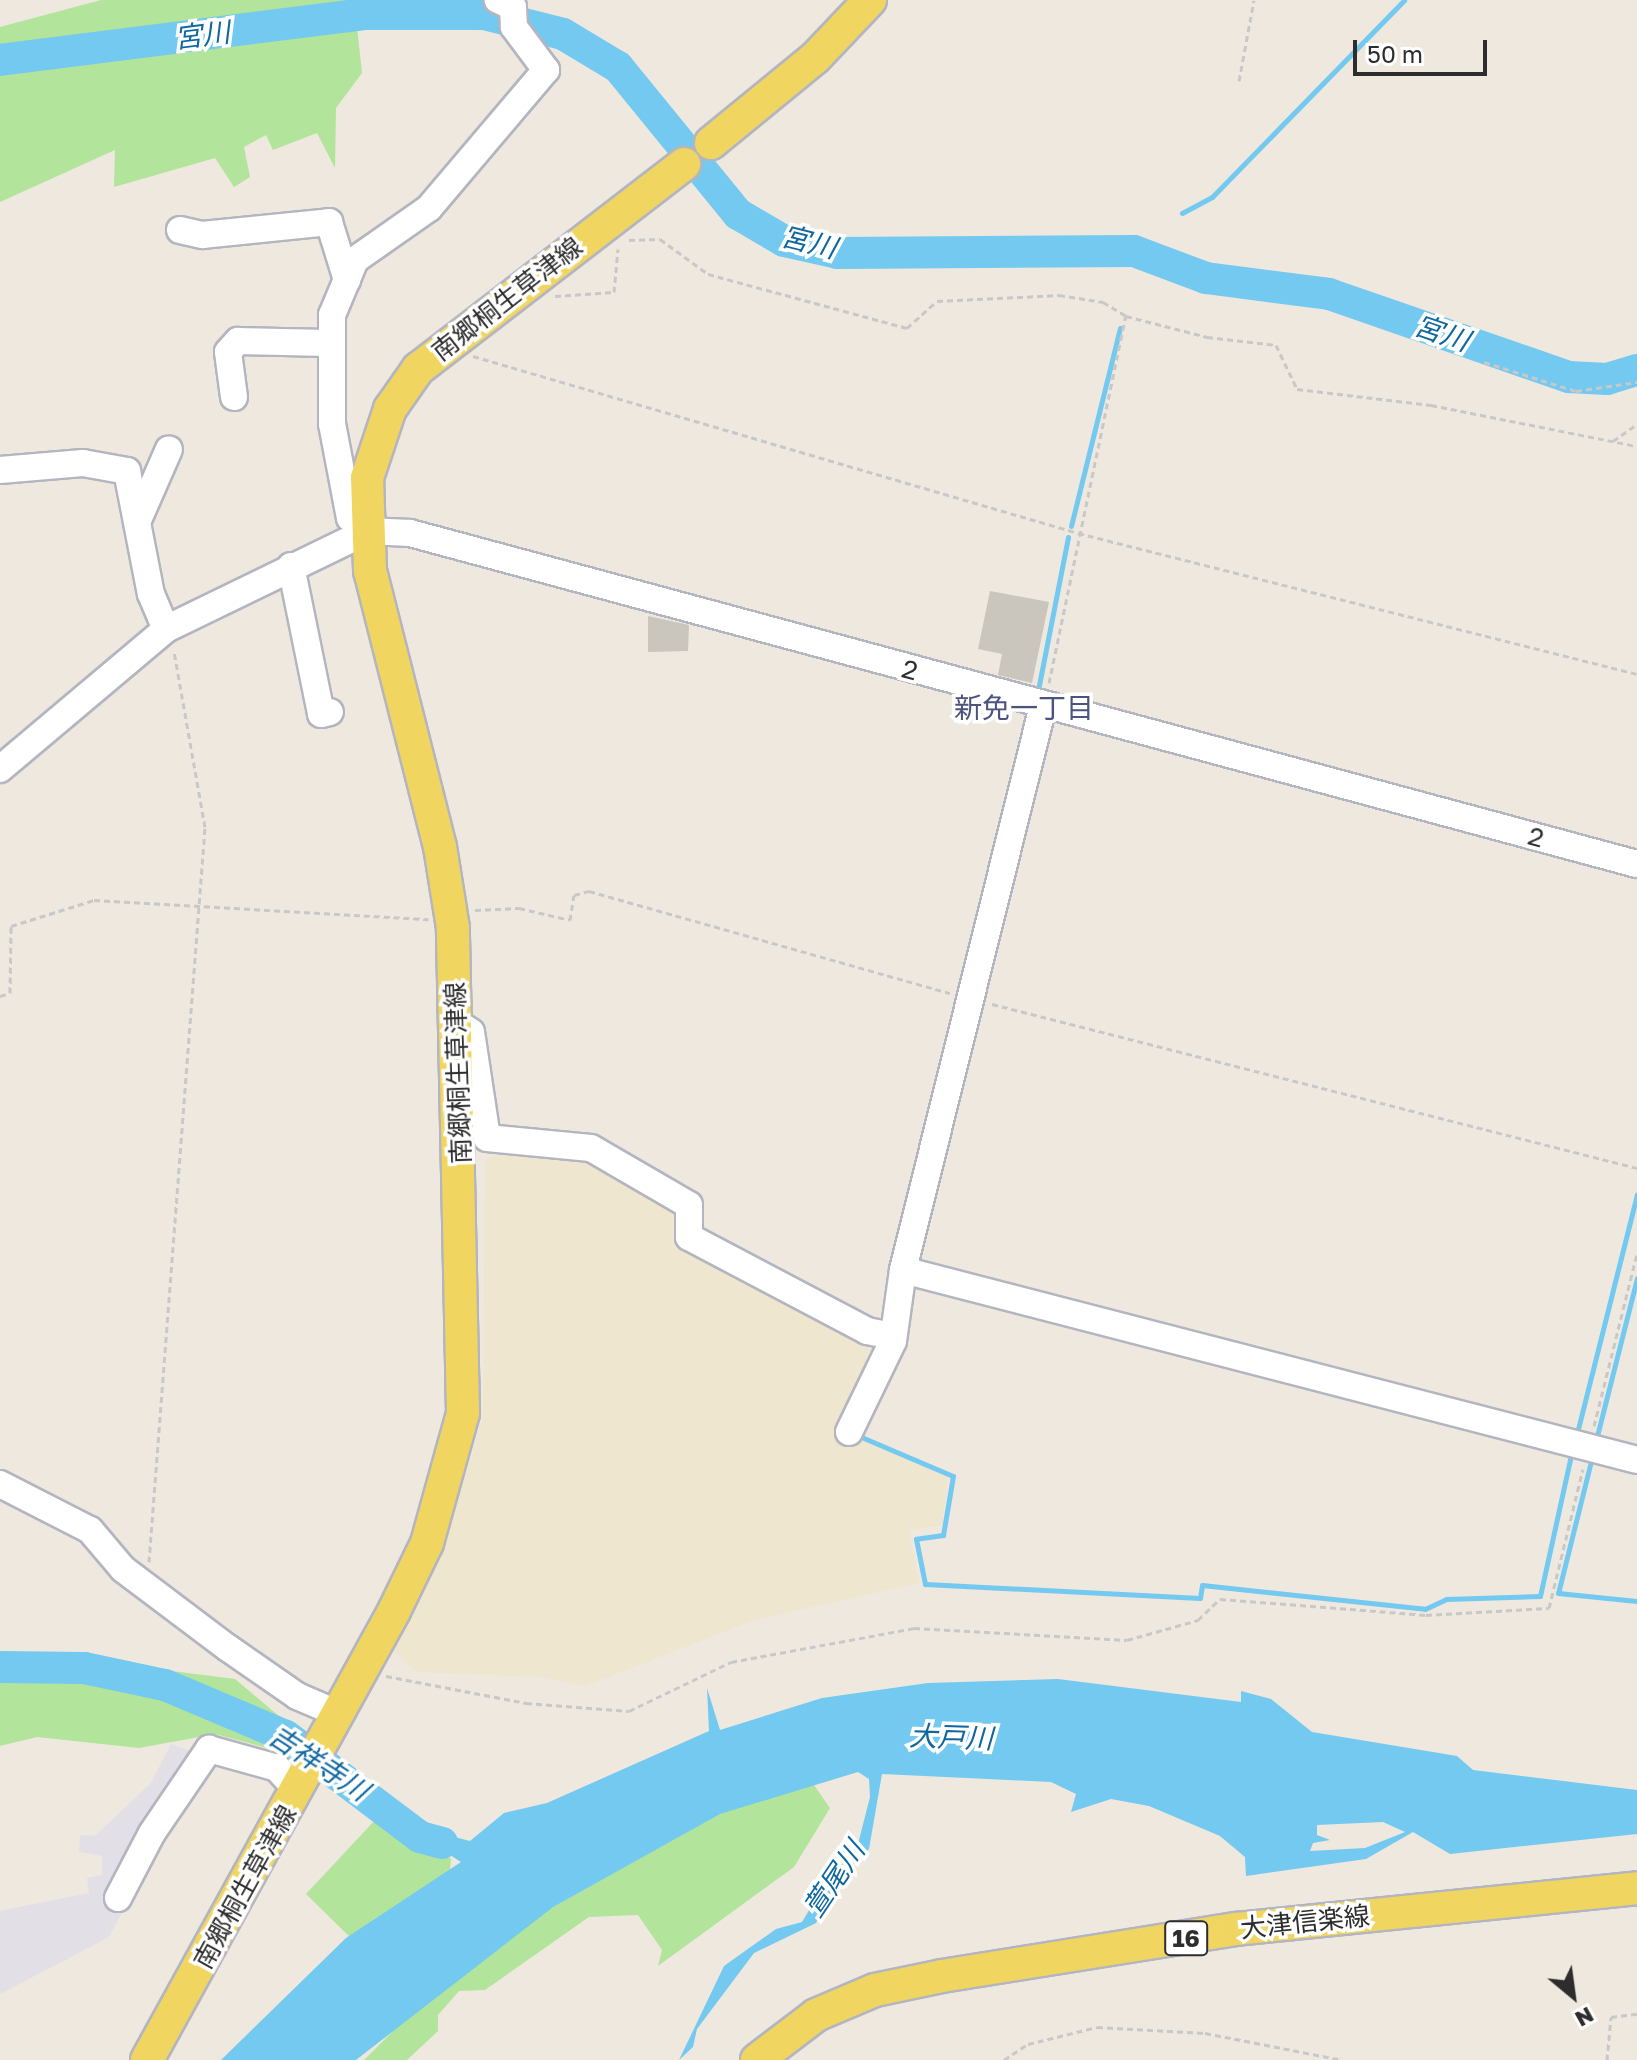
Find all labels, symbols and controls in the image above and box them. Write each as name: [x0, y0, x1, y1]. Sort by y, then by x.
water label: 宮川: [172, 15, 232, 55]
scale bar: [1357, 24, 1491, 74]
text: 50 m: [1367, 39, 1423, 68]
water label: 宮川: [778, 219, 840, 265]
street label: 南郷桐生草津線: [426, 231, 588, 367]
water label: 宮川: [1410, 308, 1474, 358]
street label: 2: [899, 653, 921, 687]
district label: 新免一丁目: [954, 691, 1094, 725]
street label: 2: [1525, 820, 1547, 854]
street label: 南郷桐生草津線: [439, 982, 477, 1164]
water label: 吉祥寺川: [263, 1718, 375, 1808]
water label: 大戸川: [908, 1719, 994, 1755]
street label: 南郷桐生草津線: [187, 1800, 303, 1974]
water label: 萱尾川: [797, 1835, 871, 1923]
street label: 大津信楽線: [1239, 1900, 1371, 1944]
road number: 16: [1164, 1918, 1208, 1958]
north arrow: [1533, 1956, 1613, 2036]
text: N: [1571, 2002, 1599, 2033]

